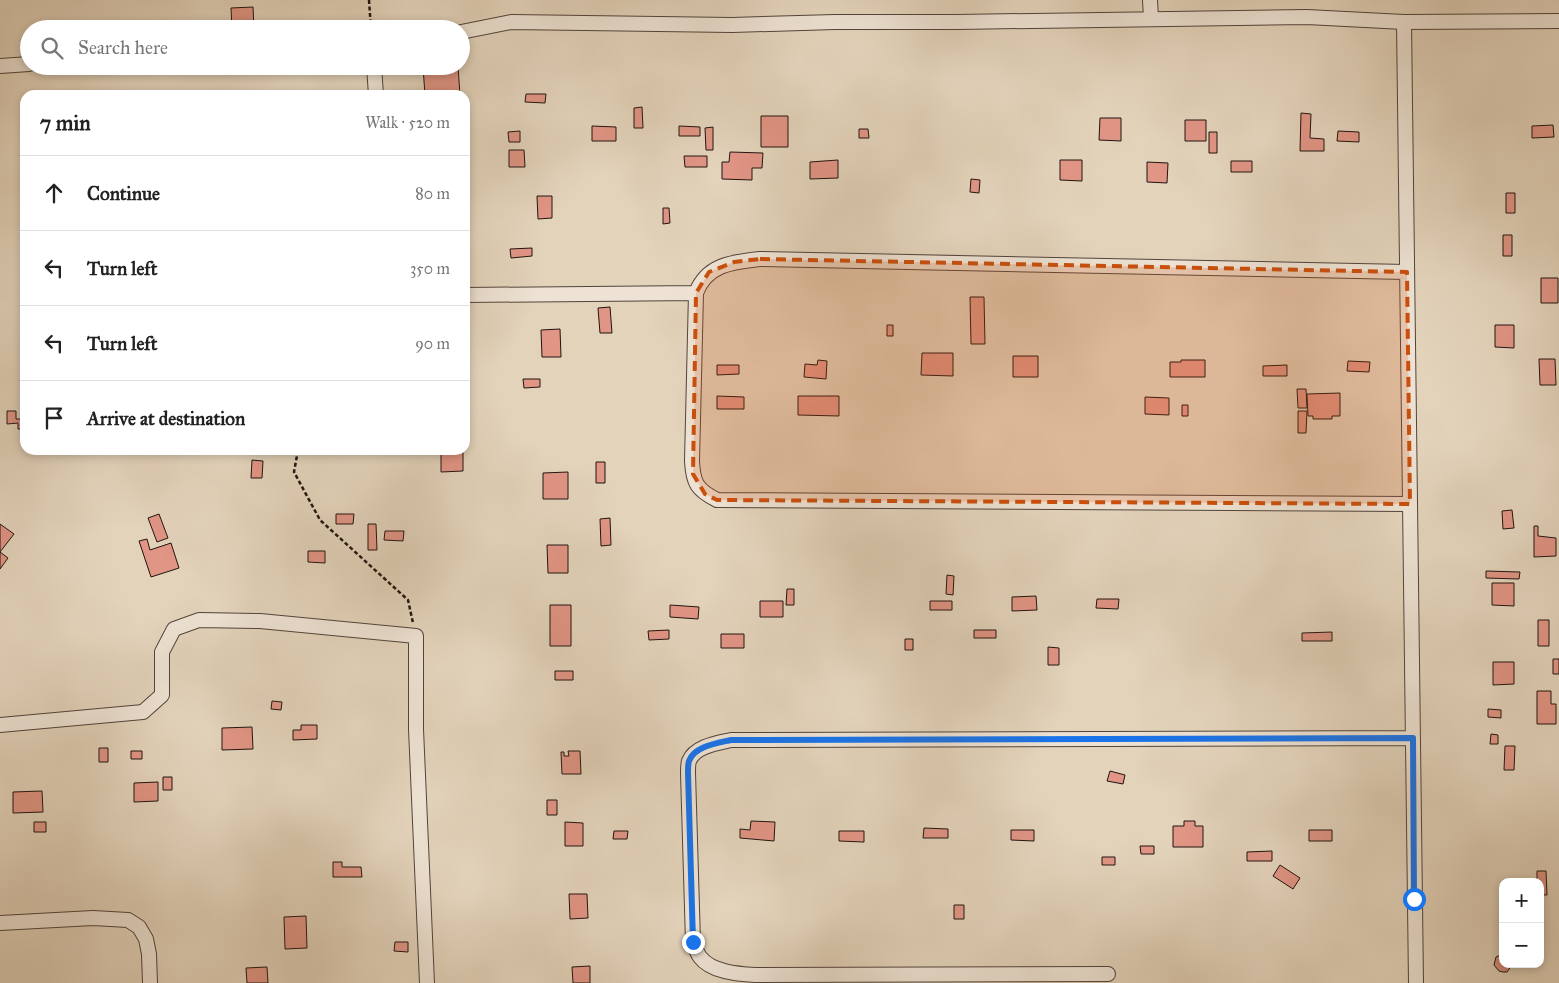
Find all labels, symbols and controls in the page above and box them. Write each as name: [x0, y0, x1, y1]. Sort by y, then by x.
search box: [20, 20, 470, 75]
icon: search: [38, 34, 66, 62]
text: Search here: [78, 36, 168, 59]
text: 7 min: [40, 110, 91, 136]
text: Walk · 520 m: [365, 113, 450, 132]
icon: ahead: [40, 179, 68, 207]
text: Continue: [87, 182, 160, 205]
text: 80 m: [415, 184, 450, 203]
icon: left: [40, 254, 68, 282]
text: Turn left: [87, 257, 157, 280]
text: 350 m: [410, 259, 450, 278]
icon: left: [40, 329, 68, 357]
text: Turn left: [87, 332, 157, 355]
text: 90 m: [415, 334, 450, 353]
icon: arrive: [40, 404, 68, 432]
text: Arrive at destination: [87, 407, 245, 430]
map controls: [1499, 878, 1544, 968]
button: +: [1499, 878, 1544, 923]
route start: [1403, 888, 1426, 911]
button: −: [1499, 923, 1544, 968]
route end: [682, 931, 705, 954]

